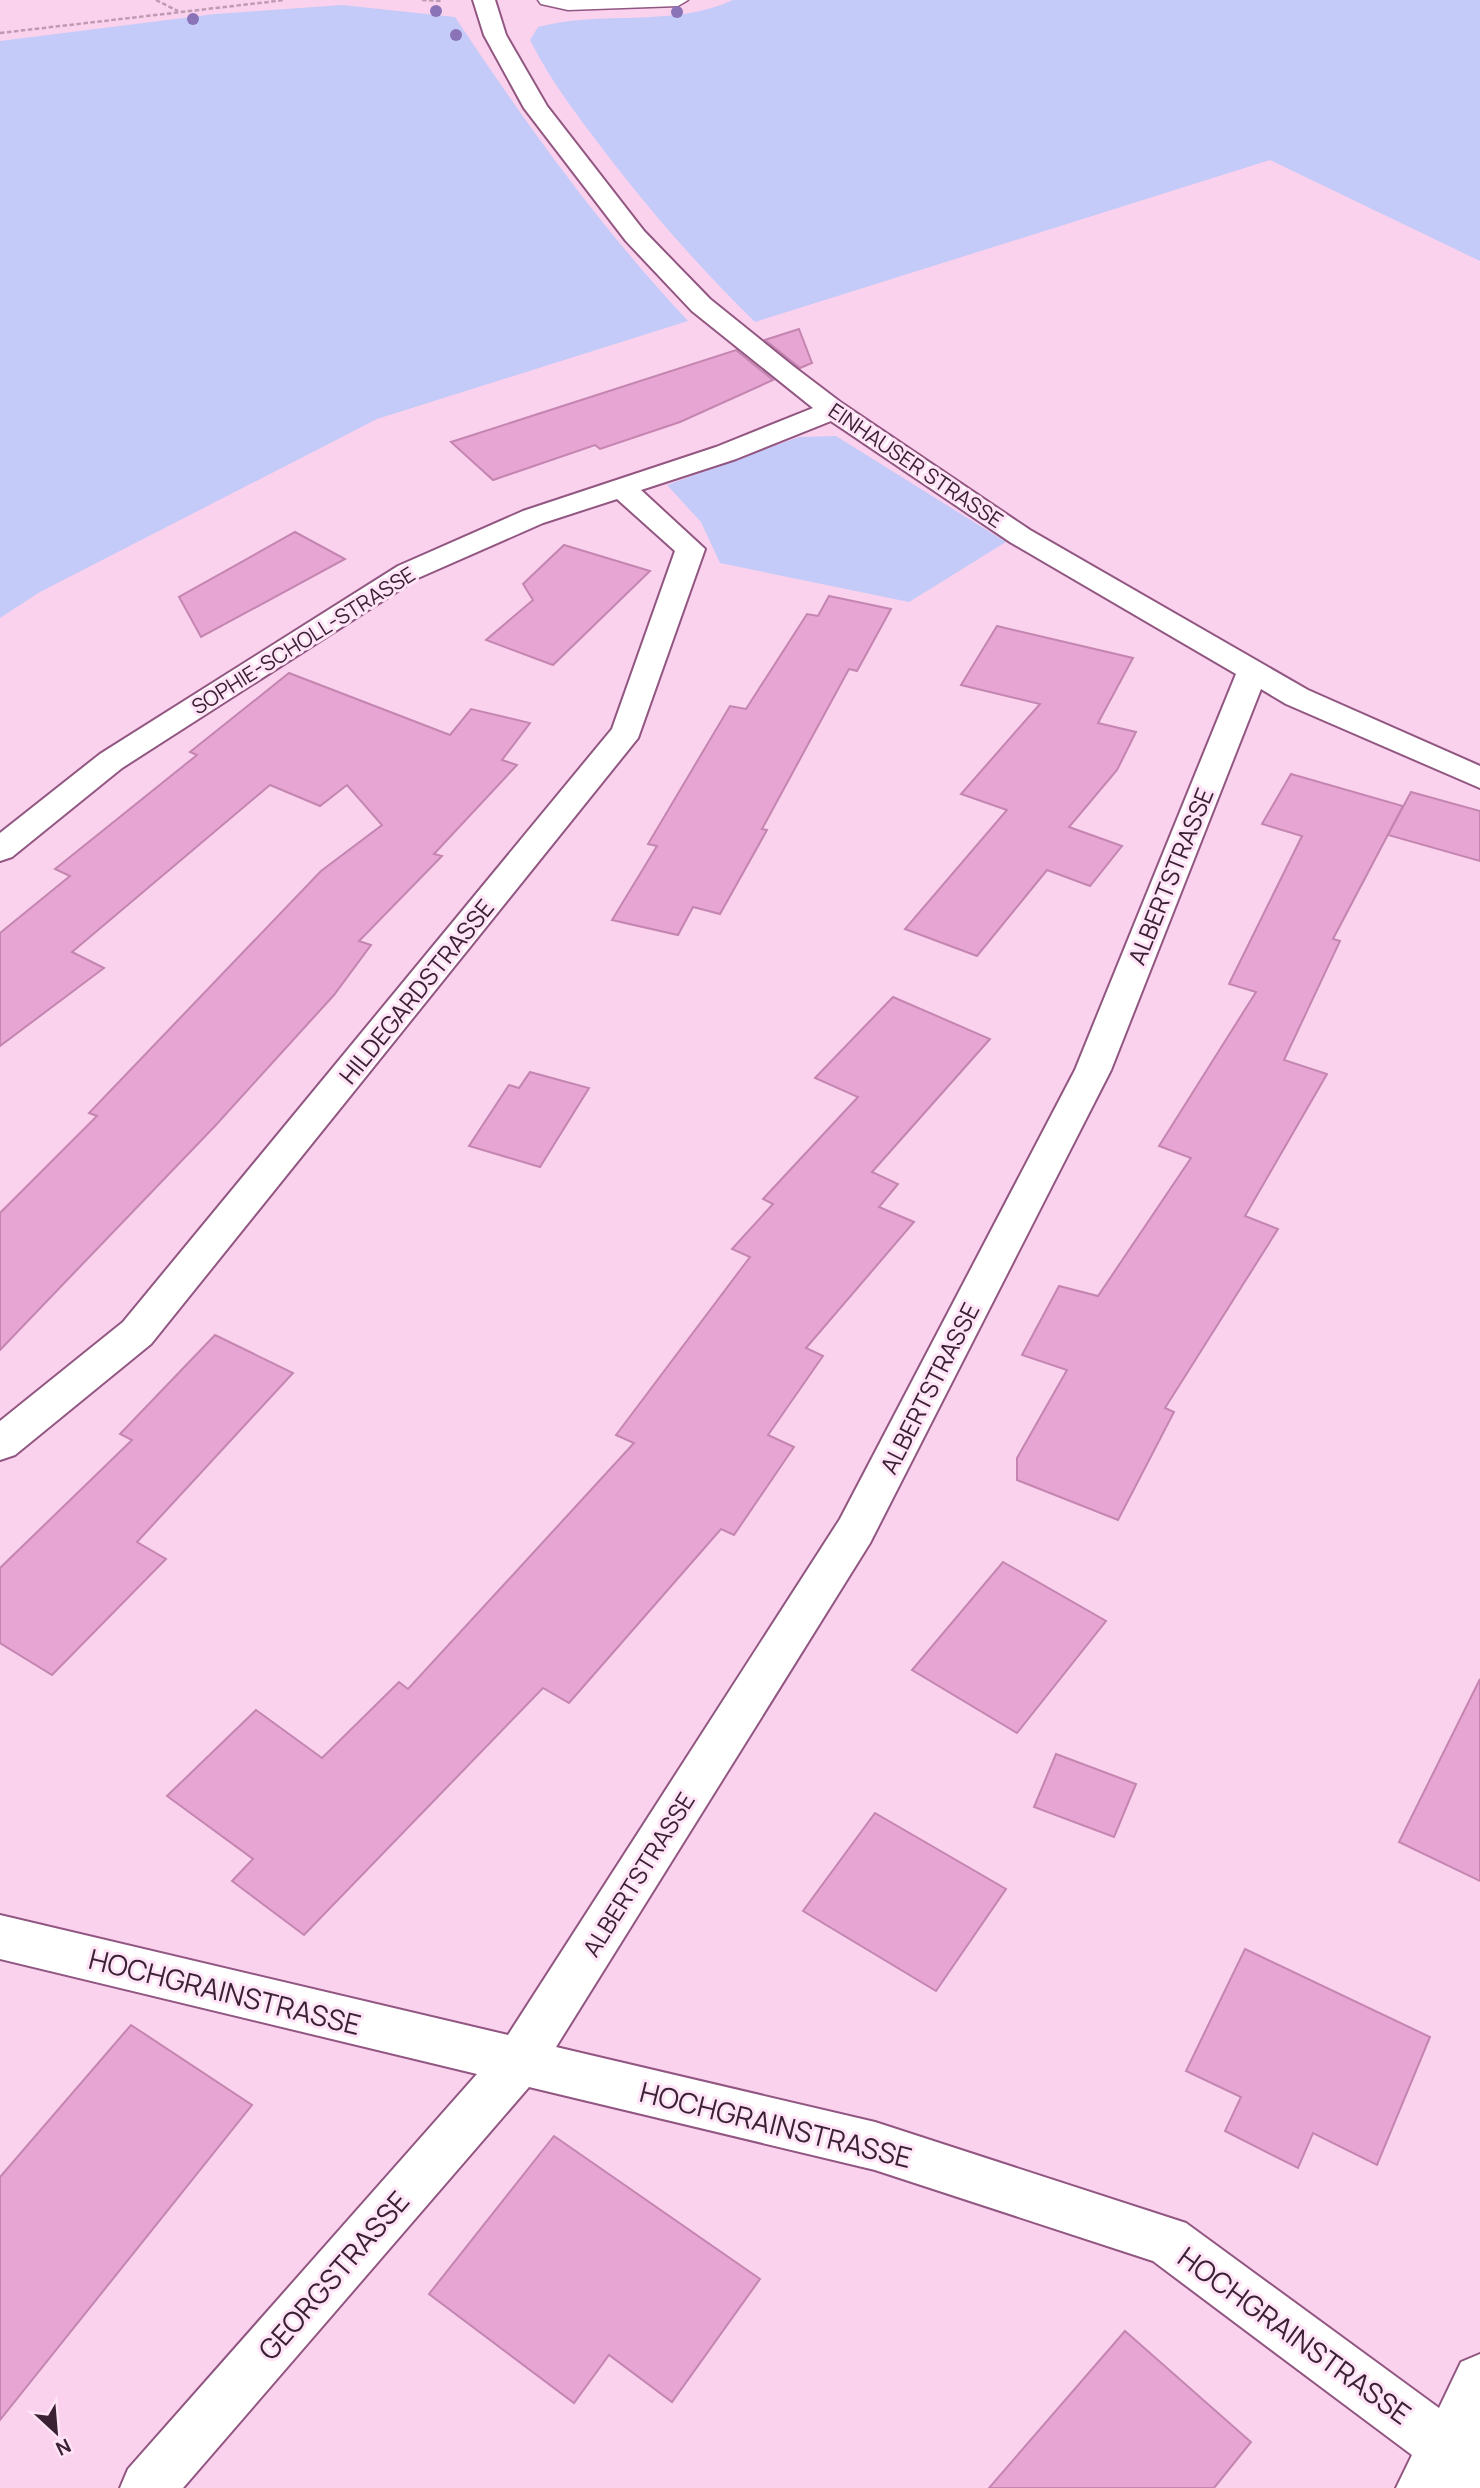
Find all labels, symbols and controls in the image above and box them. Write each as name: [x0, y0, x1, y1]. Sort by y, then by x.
street label: EINHAUSER STRASSE: [823, 396, 1009, 534]
street label: SOPHIE-SCHOLL-STRASSE: [186, 560, 420, 720]
street label: ALBERTSTRASSE: [1120, 783, 1220, 969]
street label: HILDEGARDSTRASSE: [331, 892, 501, 1090]
street label: ALBERTSTRASSE: [872, 1297, 986, 1479]
street label: ALBERTSTRASSE: [574, 1786, 702, 1962]
street label: HOCHGRAINSTRASSE: [85, 1939, 365, 2043]
street label: HOCHGRAINSTRASSE: [636, 2072, 916, 2176]
street label: GEORGSTRASSE: [249, 2182, 417, 2368]
street label: HOCHGRAINSTRASSE: [1171, 2238, 1419, 2432]
north arrow: [21, 2397, 91, 2467]
text: N: [52, 2433, 75, 2462]

